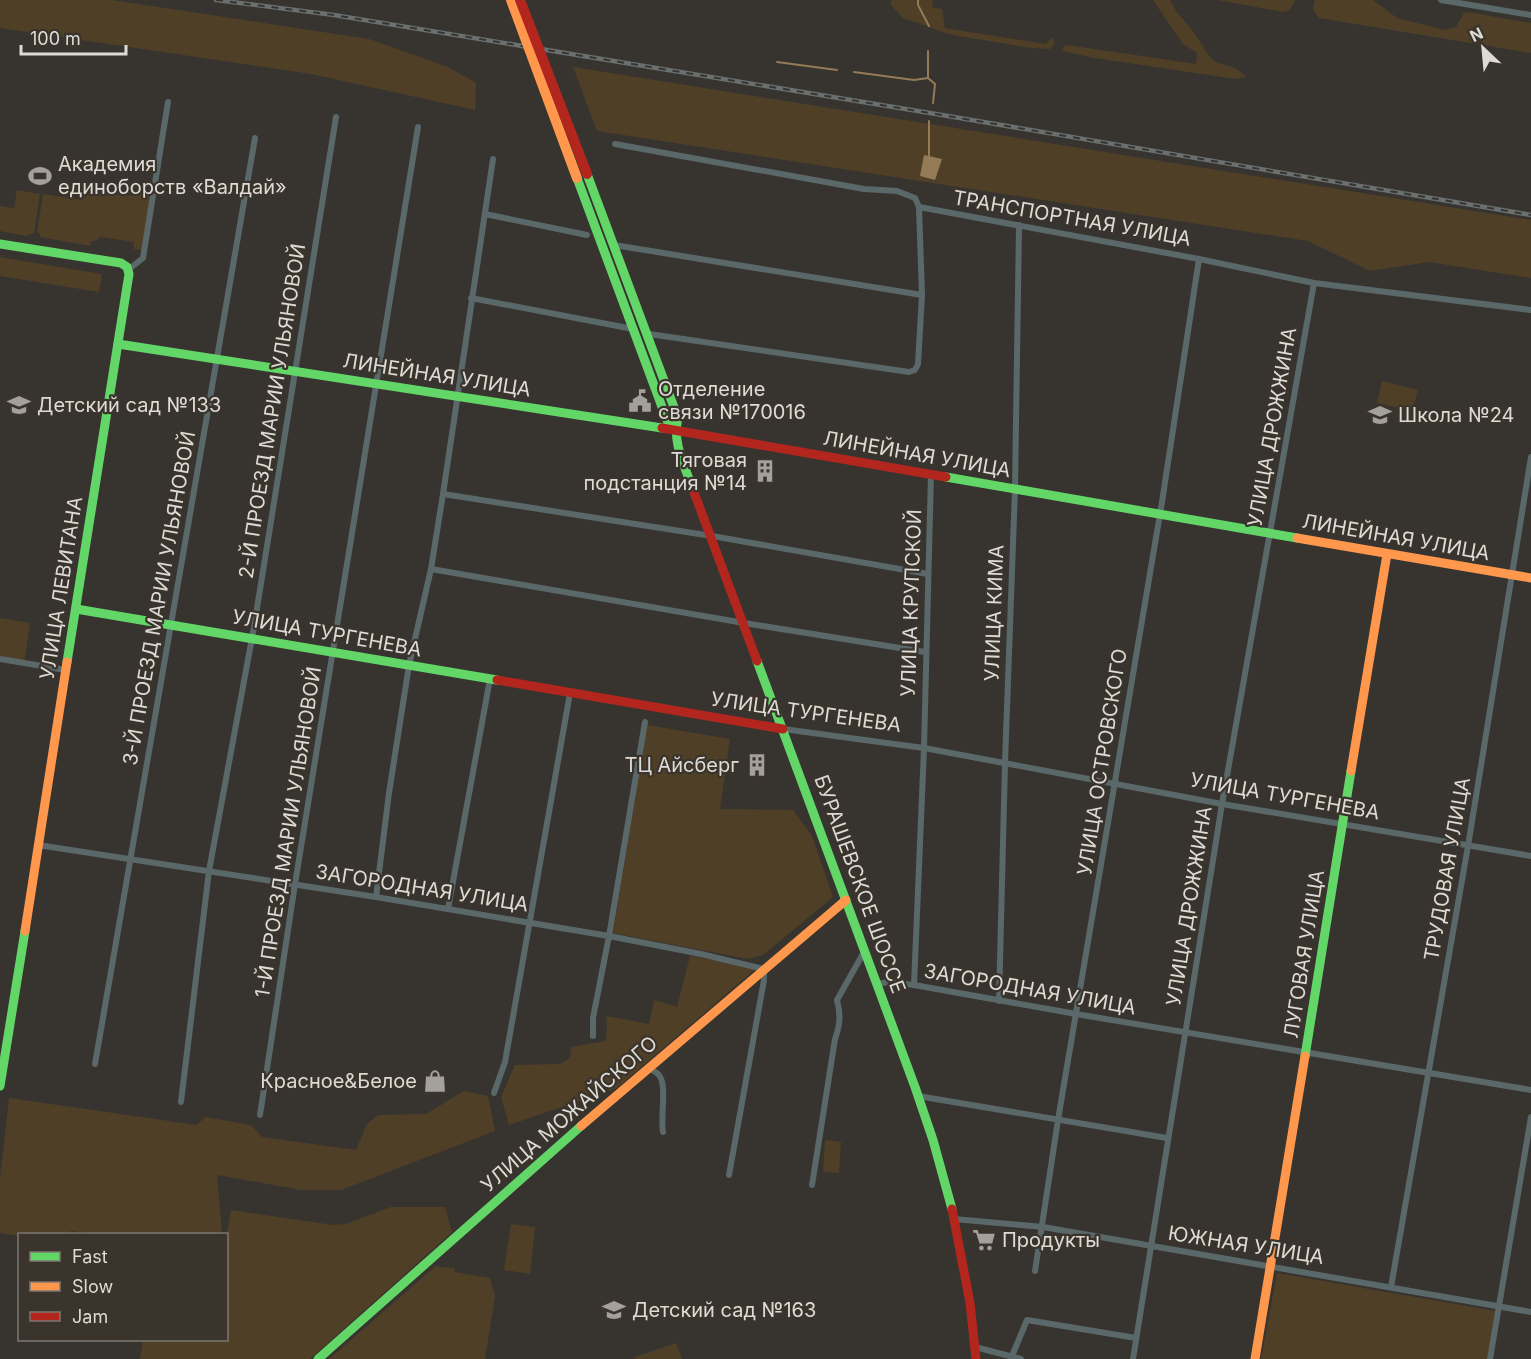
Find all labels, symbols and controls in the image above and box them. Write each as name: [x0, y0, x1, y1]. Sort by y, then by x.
scale bar: [21, 18, 126, 56]
north arrow: [1453, 18, 1513, 78]
text: N: [1467, 23, 1486, 46]
text: 100 m: [30, 28, 81, 49]
place label: Академия единоборств «Валдай»: [58, 152, 287, 199]
sports icon: Академия единоборств «Валдай»: [27, 163, 53, 189]
street label: ТРАНСПОРТНАЯ УЛИЦА: [951, 185, 1193, 251]
street label: 2-Й ПРОЕЗД МАРИИ УЛЬЯНОВОЙ: [233, 242, 310, 580]
street label: УЛИЦА ДРОЖЖИНА: [1243, 325, 1301, 529]
street label: ЛИНЕЙНАЯ УЛИЦА: [341, 347, 533, 402]
place label: Отделение связи №170016: [658, 377, 806, 424]
public building icon: Отделение связи №170016: [627, 388, 653, 414]
school or university icon: Детский сад №133: [6, 392, 32, 418]
place label: Детский сад №133: [37, 393, 221, 417]
school or university icon: Школа №24: [1367, 402, 1393, 428]
place label: Школа №24: [1398, 403, 1515, 427]
street label: ЛИНЕЙНАЯ УЛИЦА: [821, 425, 1013, 482]
street label: 3-Й ПРОЕЗД МАРИИ УЛЬЯНОВОЙ: [117, 429, 200, 767]
place label: Тяговая подстанция №14: [584, 448, 747, 495]
building icon: Тяговая подстанция №14: [752, 458, 778, 484]
street label: УЛИЦА ЛЕВИТАНА: [35, 494, 87, 681]
street label: ЛИНЕЙНАЯ УЛИЦА: [1300, 508, 1492, 565]
street label: УЛИЦА КРУПСКОЙ: [895, 509, 926, 697]
street label: УЛИЦА КИМА: [980, 544, 1008, 682]
street label: УЛИЦА ТУРГЕНЕВА: [230, 605, 424, 662]
street label: УЛИЦА ОСТРОВСКОГО: [1072, 647, 1132, 877]
street label: 1-Й ПРОЕЗД МАРИИ УЛЬЯНОВОЙ: [249, 665, 326, 999]
street label: УЛИЦА ТУРГЕНЕВА: [709, 687, 903, 737]
building icon: ТЦ Айсберг: [744, 752, 770, 778]
place label: ТЦ Айсберг: [625, 753, 739, 777]
street label: УЛИЦА ТУРГЕНЕВА: [1188, 768, 1382, 825]
street label: БУРАШЕВСКОЕ ШОССЕ: [809, 771, 911, 997]
street label: ТРУДОВАЯ УЛИЦА: [1419, 775, 1475, 963]
street label: УЛИЦА ДРОЖЖИНА: [1161, 804, 1217, 1008]
street label: ЗАГОРОДНАЯ УЛИЦА: [314, 859, 530, 917]
street label: ЛУГОВАЯ УЛИЦА: [1279, 868, 1329, 1040]
street label: ЗАГОРОДНАЯ УЛИЦА: [922, 959, 1138, 1020]
street label: УЛИЦА МОЖАЙСКОГО: [475, 1030, 662, 1197]
shop icon: Красное&Белое: [422, 1068, 448, 1094]
place label: Красное&Белое: [260, 1069, 417, 1093]
street label: ЮЖНАЯ УЛИЦА: [1166, 1221, 1326, 1269]
supermarket icon: Продукты: [971, 1227, 997, 1253]
place label: Продукты: [1002, 1228, 1100, 1252]
legend: [18, 1233, 228, 1341]
text: Fast: [72, 1246, 108, 1267]
text: Slow: [72, 1276, 113, 1297]
school or university icon: Детский сад №163: [601, 1297, 627, 1323]
place label: Детский сад №163: [632, 1298, 816, 1322]
text: Jam: [72, 1306, 108, 1327]

